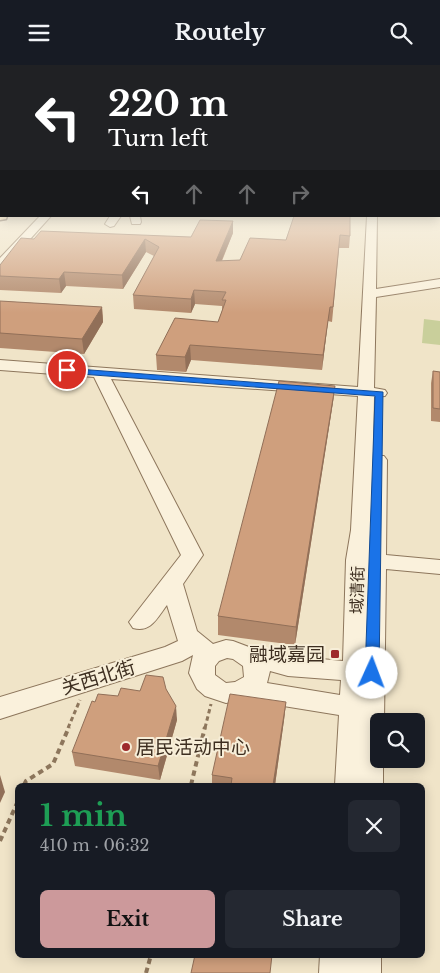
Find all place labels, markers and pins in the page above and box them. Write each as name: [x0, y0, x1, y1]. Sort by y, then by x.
pin: [46, 349, 88, 391]
place label: 融域嘉园: [249, 643, 325, 666]
marker: 融域嘉园: [329, 648, 341, 660]
place label: 居民活动中心: [136, 736, 250, 759]
marker: 居民活动中心: [120, 741, 132, 753]

